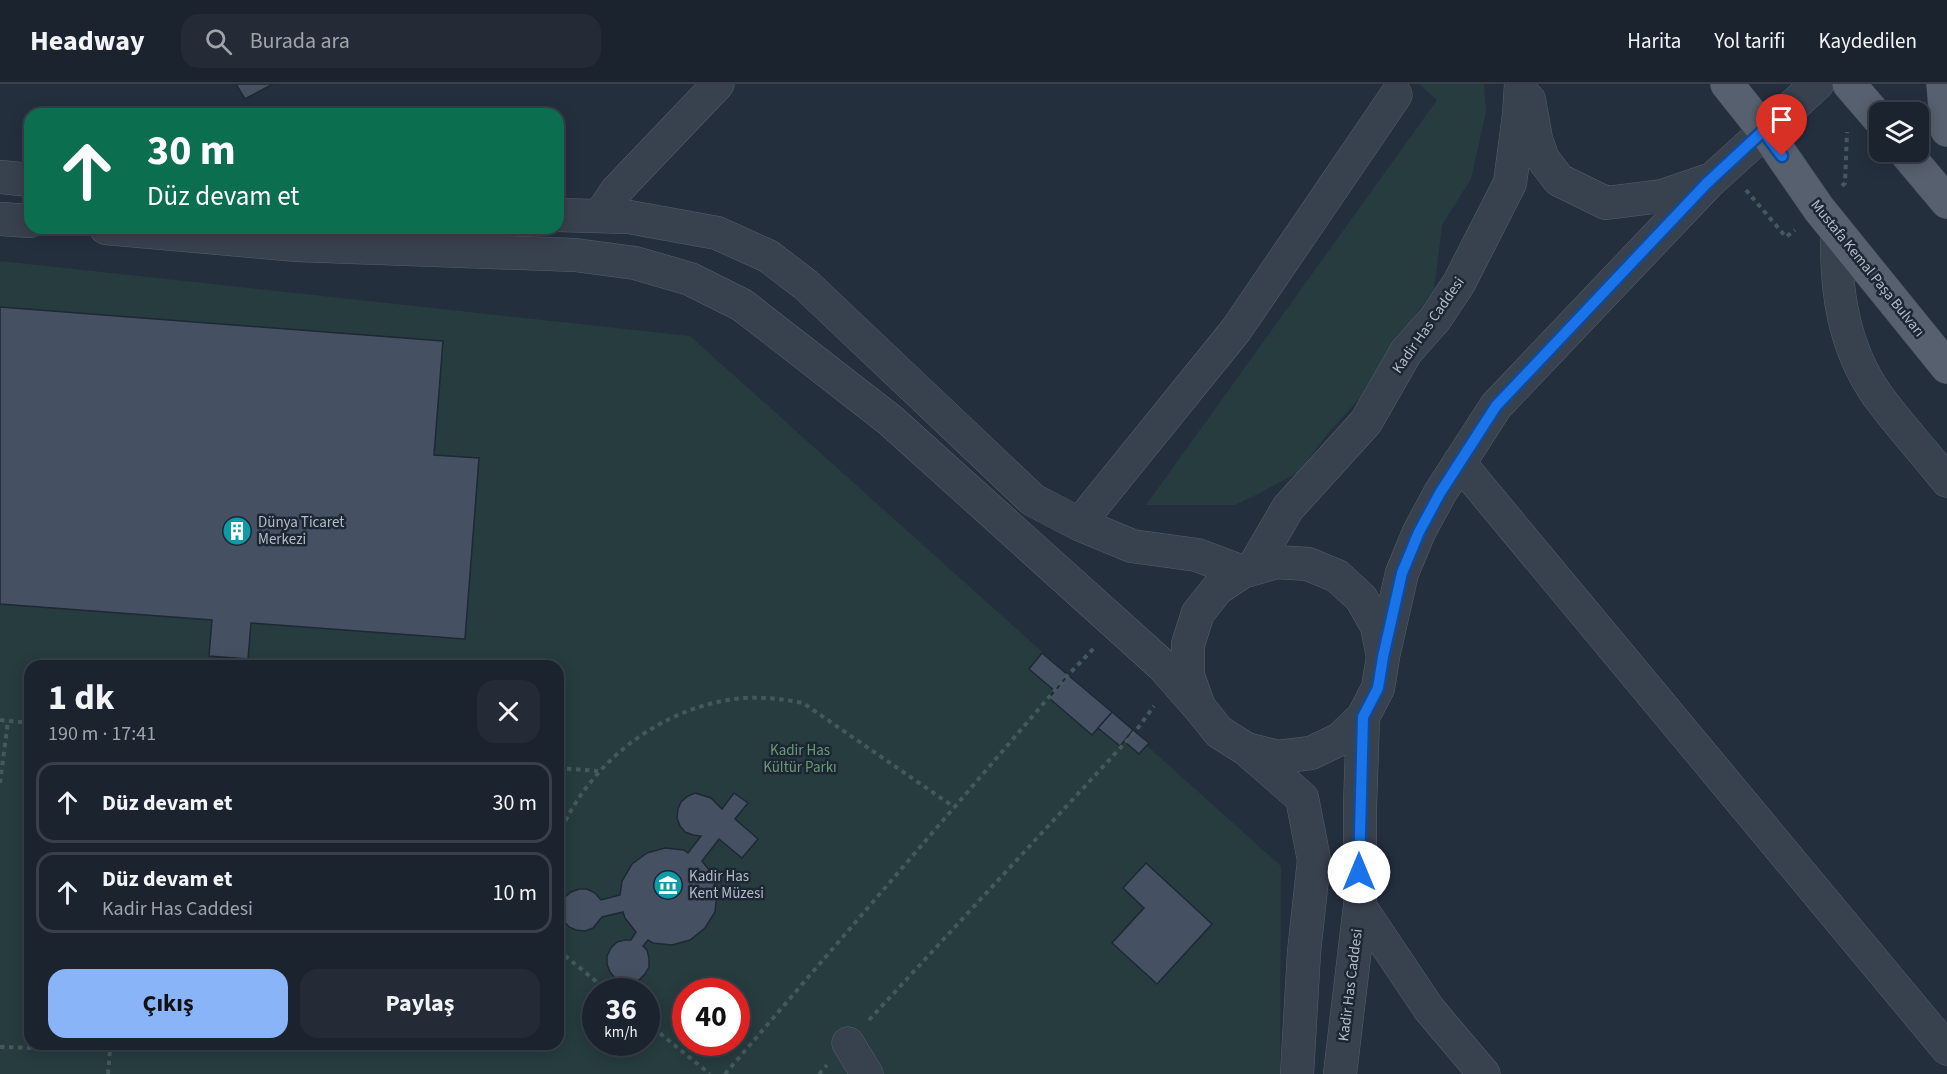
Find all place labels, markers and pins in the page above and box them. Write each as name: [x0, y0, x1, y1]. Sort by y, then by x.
pin: [1756, 94, 1807, 156]
place label: Dünya Ticaret Merkezi: [258, 512, 344, 550]
building icon: Dünya Ticaret Merkezi: [221, 515, 253, 547]
place label: Kadir Has Kent Müzesi: [689, 866, 764, 904]
museum icon: Kadir Has Kent Müzesi: [652, 869, 684, 901]

